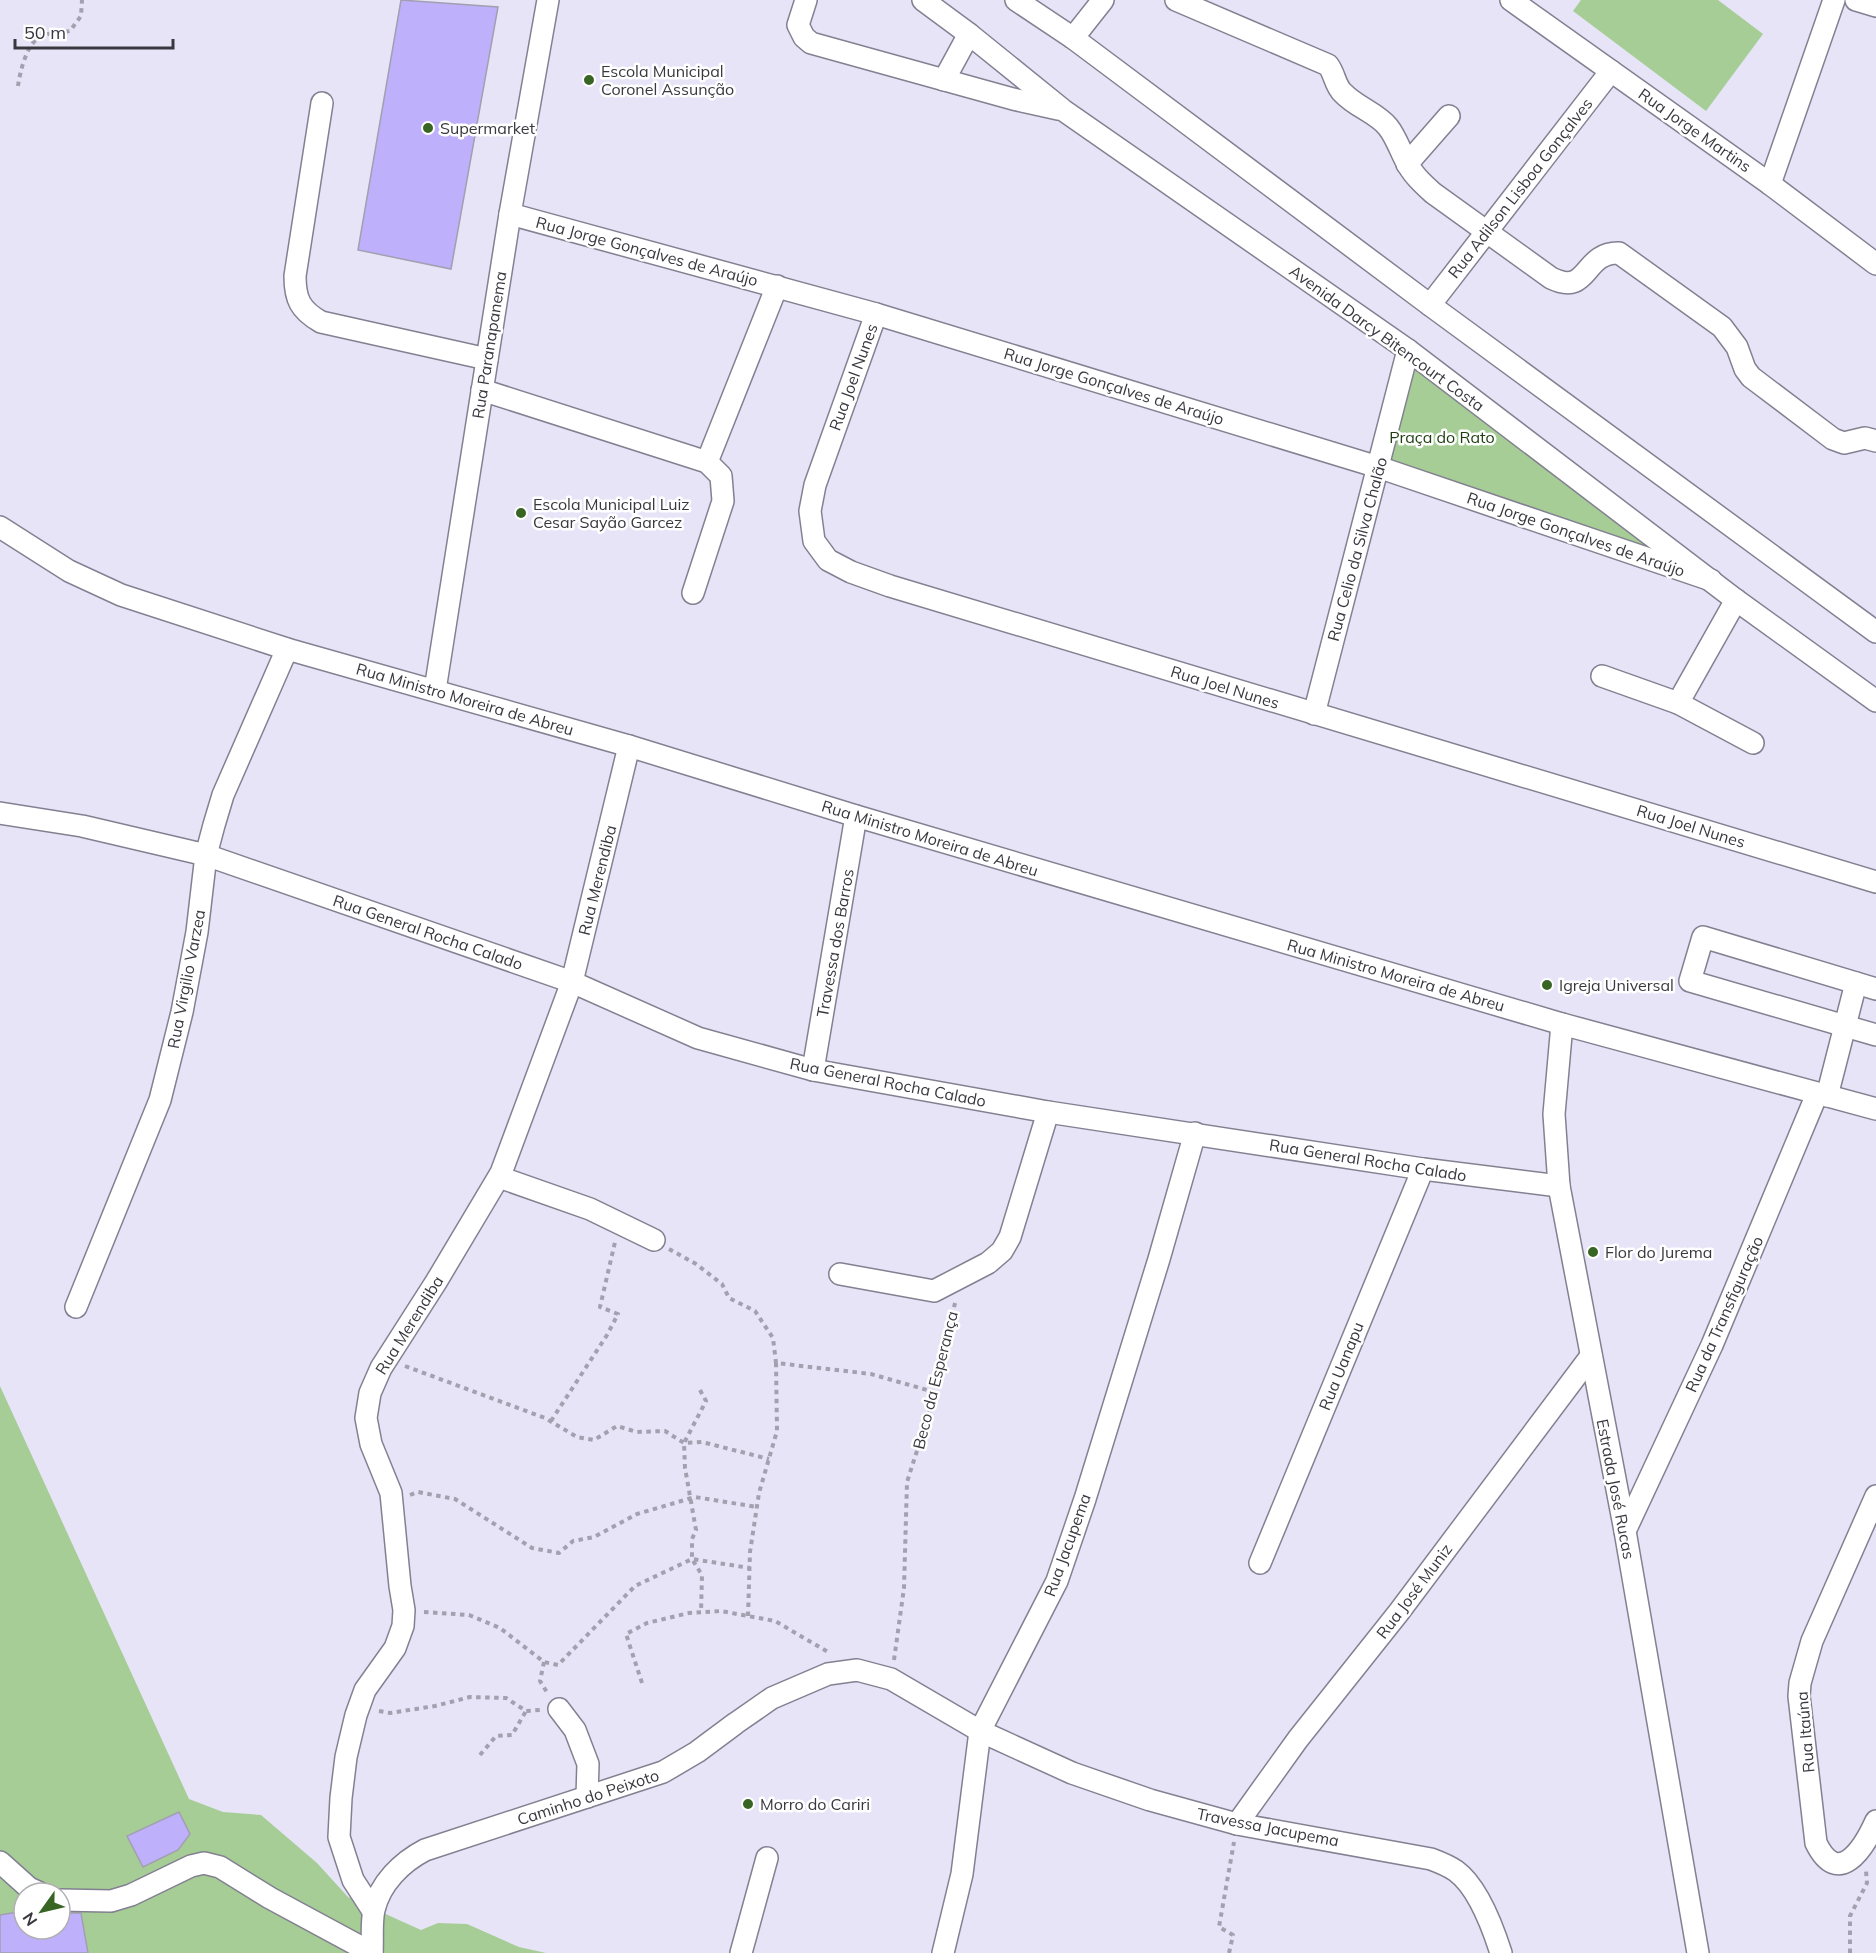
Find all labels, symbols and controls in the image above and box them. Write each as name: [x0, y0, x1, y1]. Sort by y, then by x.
scale bar: [15, 12, 172, 50]
text: 50 m: [24, 21, 66, 44]
place label: Escola Municipal Coronel Assunção: [601, 61, 734, 99]
marker: Escola Municipal Coronel Assunção: [582, 73, 596, 87]
street label: Rua Jorge Martins: [1635, 84, 1755, 176]
street label: Rua Adilson Lisboa Gonçalves: [1443, 94, 1597, 282]
place label: Supermarket: [440, 118, 536, 138]
marker: Supermarket: [421, 121, 435, 135]
street label: Rua Jorge Gonçalves de Araújo: [534, 212, 760, 290]
street label: Avenida Darcy Bitencourt Costa: [1286, 261, 1488, 415]
street label: Rua Paranapanema: [467, 270, 511, 420]
street label: Rua Joel Nunes: [824, 321, 882, 433]
street label: Rua Jorge Gonçalves de Araújo: [1002, 343, 1226, 429]
park label: Praça do Rato: [1389, 427, 1495, 447]
street label: Rua Celio da Silva Chalão: [1323, 455, 1391, 643]
street label: Rua Jorge Gonçalves de Araújo: [1464, 487, 1688, 581]
place label: Escola Municipal Luiz Cesar Sayão Garcez: [533, 494, 690, 532]
marker: Escola Municipal Luiz Cesar Sayão Garcez: [514, 506, 528, 520]
street label: Rua Ministro Moreira de Abreu: [354, 658, 576, 740]
street label: Rua Joel Nunes: [1168, 661, 1282, 713]
street label: Rua Ministro Moreira de Abreu: [819, 795, 1041, 881]
street label: Rua Joel Nunes: [1634, 800, 1748, 852]
street label: Rua Merendiba: [574, 823, 620, 937]
street label: Travessa dos Barros: [812, 867, 858, 1019]
street label: Rua General Rocha Calado: [330, 890, 526, 974]
street label: Rua Virgilio Varzea: [163, 908, 209, 1050]
street label: Rua Ministro Moreira de Abreu: [1285, 934, 1507, 1016]
place label: Igreja Universal: [1559, 975, 1674, 995]
marker: Igreja Universal: [1540, 978, 1554, 992]
street label: Rua General Rocha Calado: [788, 1053, 988, 1111]
street label: Rua General Rocha Calado: [1268, 1135, 1468, 1185]
street label: Rua da Transfiguração: [1681, 1233, 1767, 1395]
place label: Flor do Jurema: [1605, 1242, 1712, 1262]
marker: Flor do Jurema: [1586, 1245, 1600, 1259]
street label: Rua Merendiba: [371, 1272, 447, 1378]
street label: Beco da Esperança: [908, 1309, 962, 1451]
street label: Rua Uanapu: [1314, 1319, 1368, 1413]
street label: Estrada José Rucas: [1593, 1417, 1639, 1561]
street label: Rua Jacupema: [1039, 1491, 1095, 1599]
street label: Rua José Muniz: [1372, 1540, 1456, 1642]
street label: Rua Itaúna: [1791, 1690, 1819, 1774]
street label: Caminho do Peixoto: [515, 1765, 661, 1829]
place label: Morro do Cariri: [760, 1794, 870, 1814]
marker: Morro do Cariri: [741, 1797, 755, 1811]
street label: Travessa Jacupema: [1195, 1803, 1341, 1851]
north arrow: [12, 1881, 72, 1941]
text: N: [18, 1909, 41, 1930]

